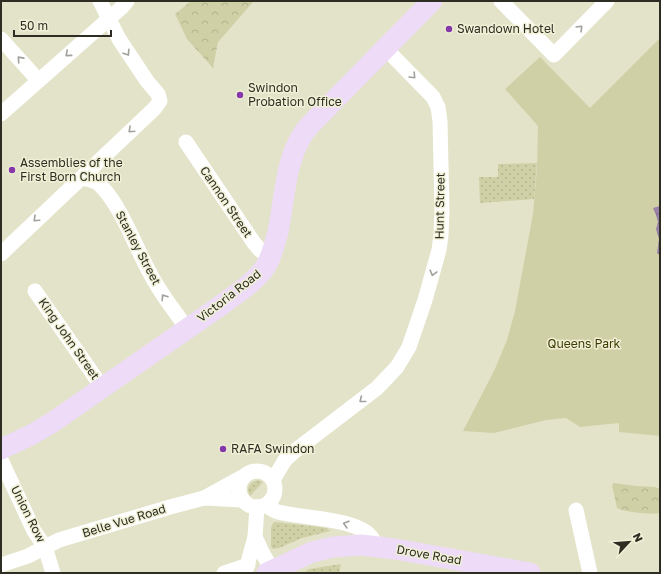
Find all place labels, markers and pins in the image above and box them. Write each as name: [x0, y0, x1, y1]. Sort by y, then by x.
place label: Swandown Hotel: [457, 21, 555, 36]
marker: Swandown Hotel: [444, 24, 454, 34]
place label: Swindon Probation Office: [248, 80, 342, 109]
marker: Swindon Probation Office: [235, 90, 245, 100]
place label: Assemblies of the First Born Church: [20, 155, 123, 184]
marker: Assemblies of the First Born Church: [7, 165, 17, 175]
place label: RAFA Swindon: [231, 441, 315, 456]
marker: RAFA Swindon: [218, 444, 228, 454]

